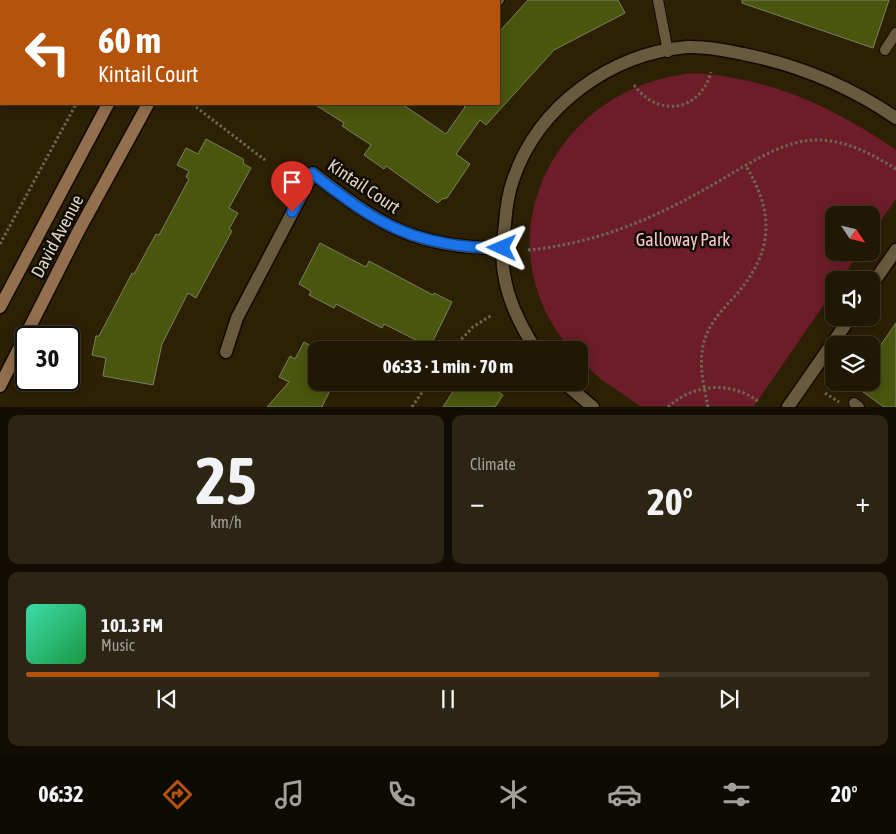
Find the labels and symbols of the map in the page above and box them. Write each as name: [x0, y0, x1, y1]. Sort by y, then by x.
street label: Kintail Court: [324, 154, 404, 218]
pin: [271, 161, 313, 212]
street label: David Avenue: [26, 191, 88, 281]
north arrow: [825, 206, 880, 261]
position arrow: [475, 221, 527, 273]
park label: Galloway Park: [636, 229, 730, 250]
speed limit sign: 30: [15, 326, 80, 391]

